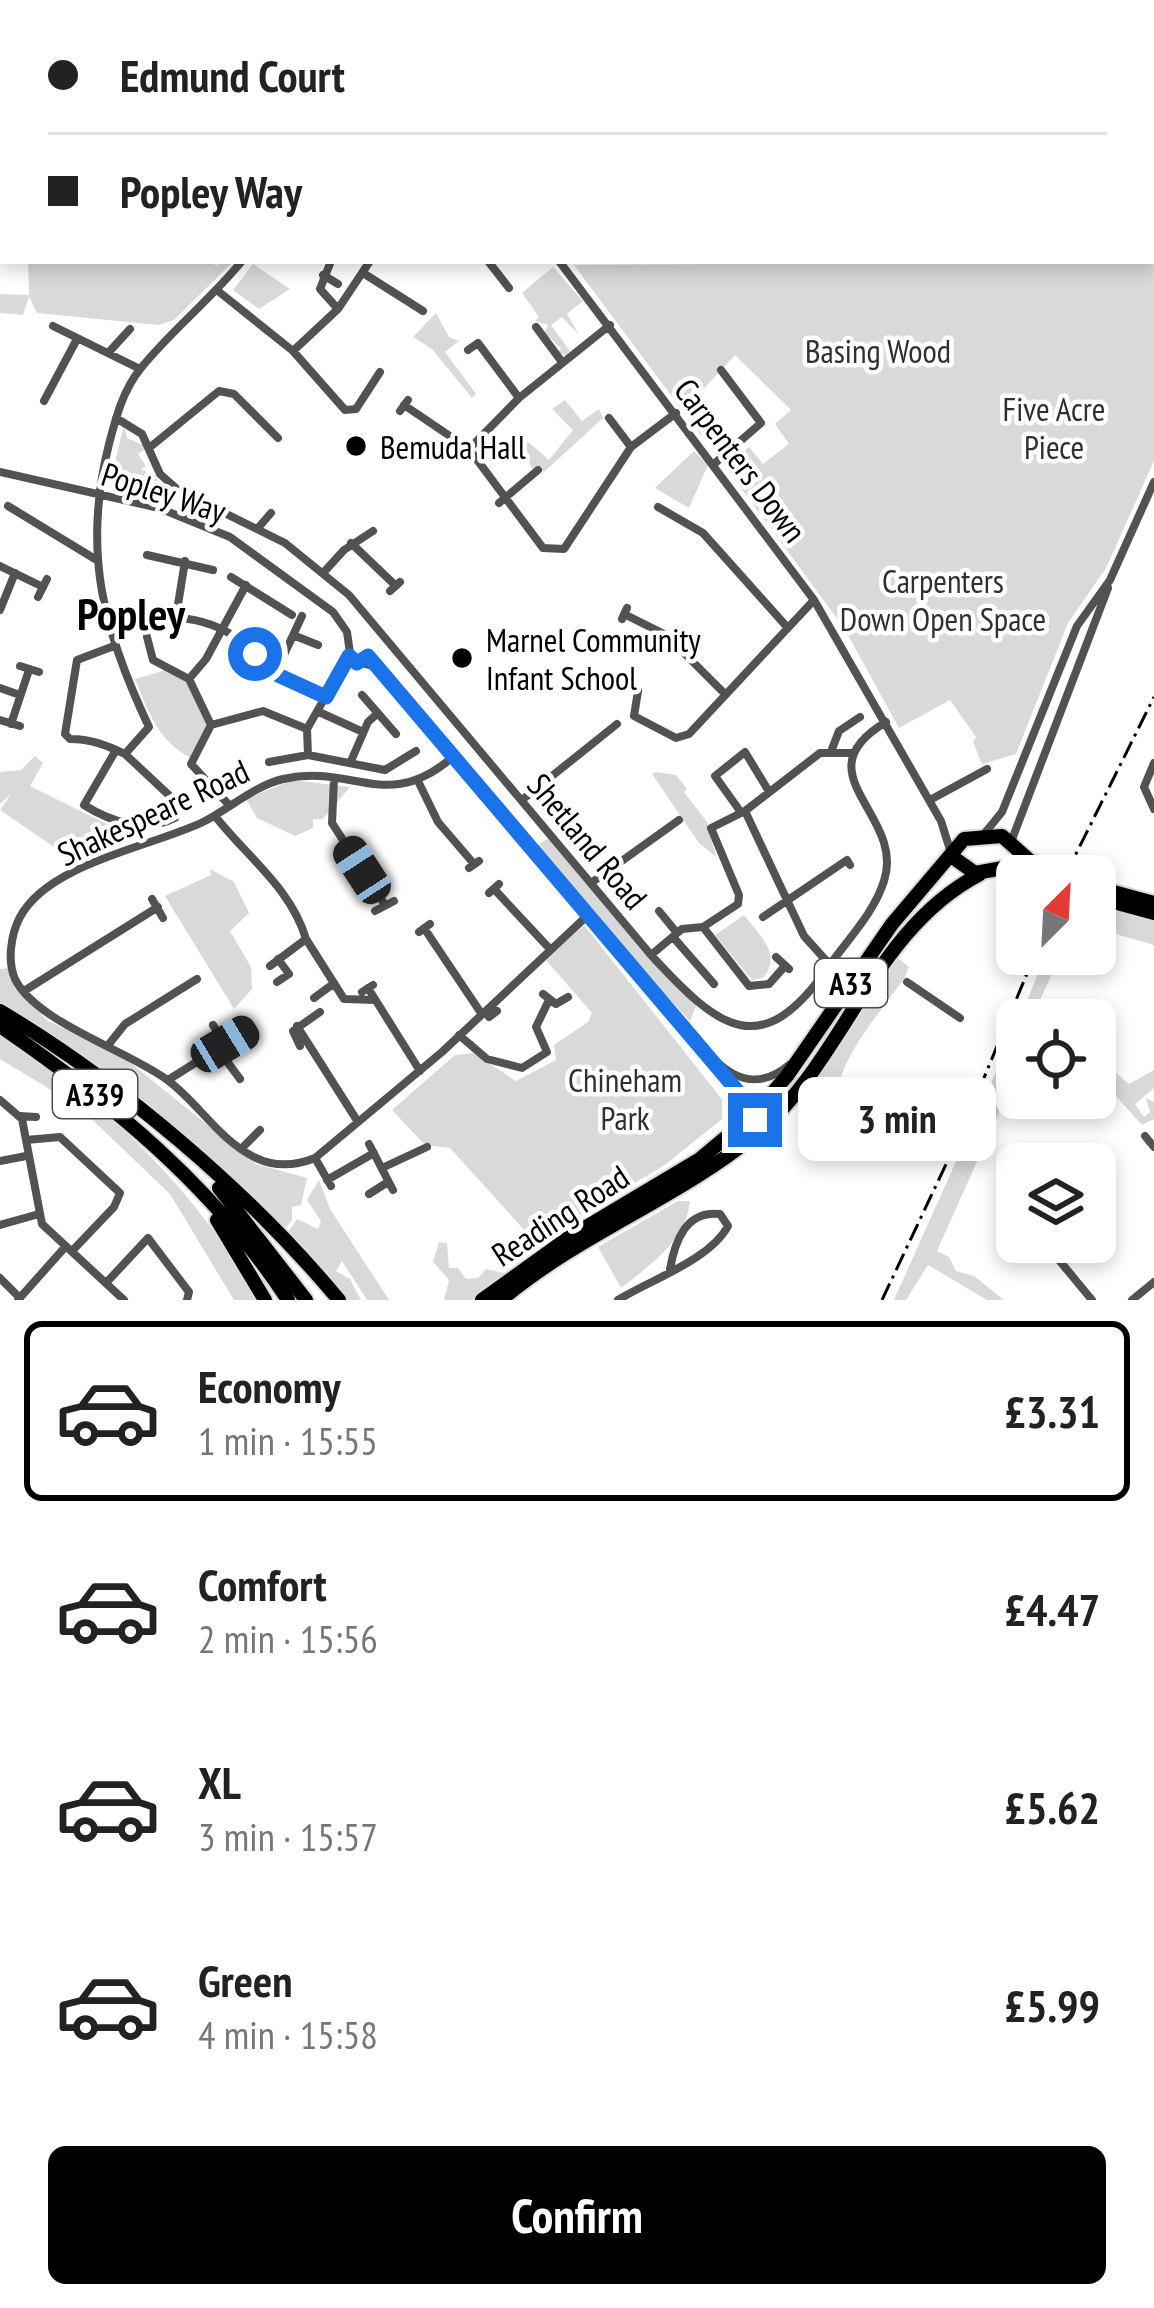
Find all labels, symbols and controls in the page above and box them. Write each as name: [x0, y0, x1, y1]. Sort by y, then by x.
text: Edmund Court: [120, 46, 345, 104]
text: Popley Way: [120, 162, 302, 220]
park label: Basing Wood: [805, 329, 951, 372]
street label: Carpenters Down: [665, 369, 817, 551]
park label: Five Acre Piece: [1003, 387, 1106, 468]
place label: Bemuda Hall: [380, 425, 526, 468]
marker: Bemuda Hall: [343, 433, 369, 459]
street label: Popley Way: [97, 452, 232, 532]
park label: Carpenters Down Open Space: [840, 559, 1046, 640]
district label: Popley: [77, 584, 186, 642]
place label: Marnel Community Infant School: [486, 618, 701, 699]
route start: [228, 627, 282, 681]
marker: Marnel Community Infant School: [449, 645, 475, 671]
street label: Shakespeare Road: [50, 749, 256, 875]
street label: Shetland Road: [519, 764, 657, 918]
car: [327, 830, 397, 910]
north arrow: [996, 855, 1116, 975]
map controls: [996, 855, 1116, 1263]
road number: A33: [815, 959, 887, 1007]
button: locate: [996, 999, 1116, 1119]
car: [185, 1010, 265, 1078]
park label: Chineham Park: [568, 1058, 682, 1139]
road number: A339: [53, 1070, 137, 1118]
callout: 3 min: [797, 1078, 995, 1162]
route end: [728, 1093, 782, 1147]
text: 3 min: [858, 1093, 936, 1144]
button: layers: [996, 1143, 1116, 1263]
street label: Reading Road: [483, 1155, 637, 1275]
icon: car: [54, 1357, 162, 1465]
text: Economy: [198, 1357, 341, 1415]
text: £3.31: [1004, 1382, 1100, 1440]
text: 1 min · 15:55: [198, 1415, 378, 1466]
icon: car: [54, 1555, 162, 1663]
text: Comfort: [198, 1555, 327, 1613]
text: £4.47: [1004, 1580, 1100, 1638]
text: 2 min · 15:56: [198, 1613, 378, 1664]
icon: car: [54, 1753, 162, 1861]
text: XL: [198, 1753, 241, 1811]
text: £5.62: [1004, 1778, 1100, 1836]
text: 3 min · 15:57: [198, 1811, 378, 1862]
icon: car: [54, 1951, 162, 2059]
text: Green: [198, 1951, 293, 2009]
text: £5.99: [1004, 1976, 1100, 2034]
text: 4 min · 15:58: [198, 2009, 378, 2060]
button: Confirm: [48, 2146, 1106, 2284]

